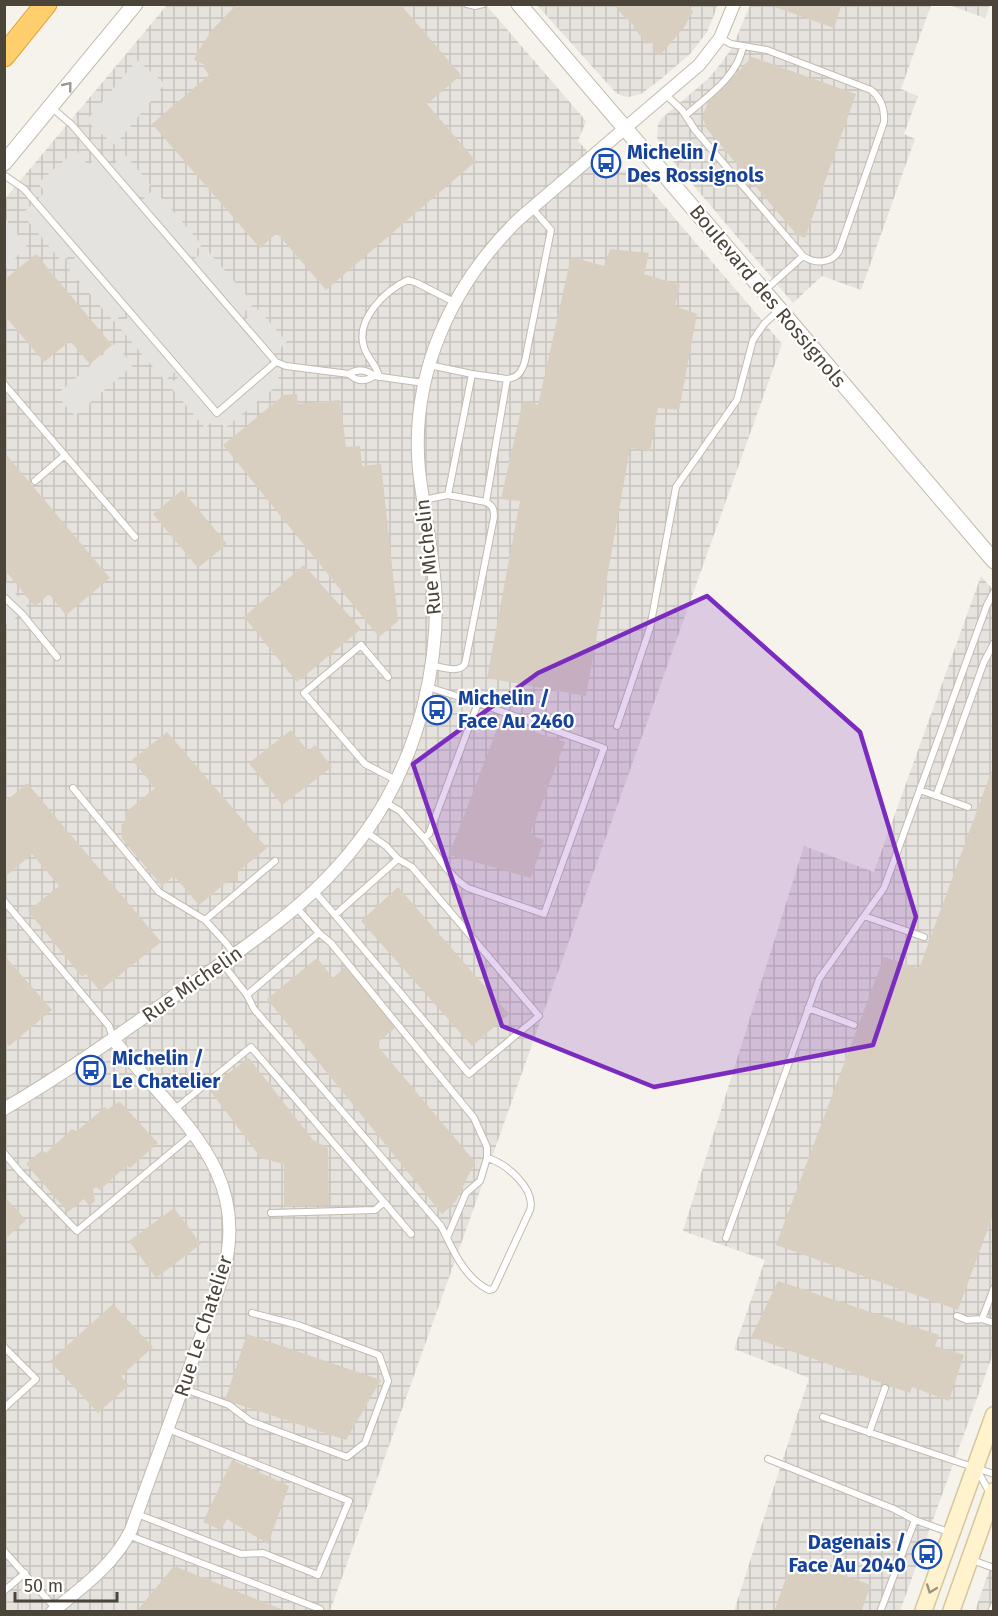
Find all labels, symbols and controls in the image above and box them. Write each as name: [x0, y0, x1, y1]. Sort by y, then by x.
one-way arrow: [61, 82, 72, 93]
place label: Michelin / Des Rossignols: [627, 140, 764, 187]
bus stop icon: Michelin / Des Rossignols: [590, 147, 622, 179]
street label: Boulevard des Rossignols: [685, 200, 851, 392]
street label: Rue Michelin: [410, 498, 446, 616]
place label: Michelin / Face Au 2460: [458, 686, 574, 733]
bus stop icon: Michelin / Face Au 2460: [421, 694, 453, 726]
street label: Rue Michelin: [137, 941, 247, 1027]
place label: Michelin / Le Chatelier: [112, 1046, 221, 1093]
bus stop icon: Michelin / Le Chatelier: [75, 1054, 107, 1086]
street label: Rue Le Chatelier: [169, 1252, 237, 1400]
place label: Dagenais / Face Au 2040: [789, 1530, 906, 1577]
bus stop icon: Dagenais / Face Au 2040: [911, 1538, 943, 1570]
scale bar: [15, 1565, 117, 1603]
text: 50 m: [24, 1575, 63, 1597]
one-way arrow: [926, 1583, 939, 1594]

